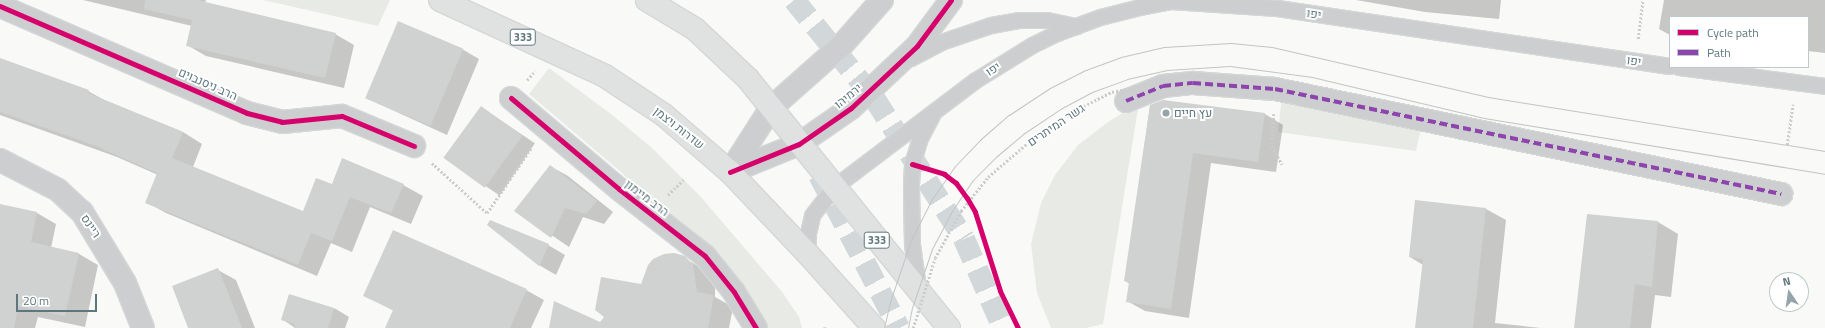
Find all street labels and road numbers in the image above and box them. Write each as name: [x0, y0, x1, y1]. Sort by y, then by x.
street label: יפו: [1306, 6, 1322, 22]
road number: 333: [509, 28, 537, 46]
street label: יפו: [1626, 53, 1642, 69]
street label: יפו: [983, 59, 1003, 79]
street label: הרב ניסנבוים: [176, 65, 240, 103]
street label: ירמיהו: [831, 81, 865, 111]
street label: גשר המיתרים: [1025, 101, 1087, 149]
street label: שדרות ויצמן: [651, 104, 707, 152]
street label: הרב מיימון: [622, 177, 672, 219]
street label: ריינס: [78, 212, 104, 240]
road number: 333: [863, 231, 891, 249]

